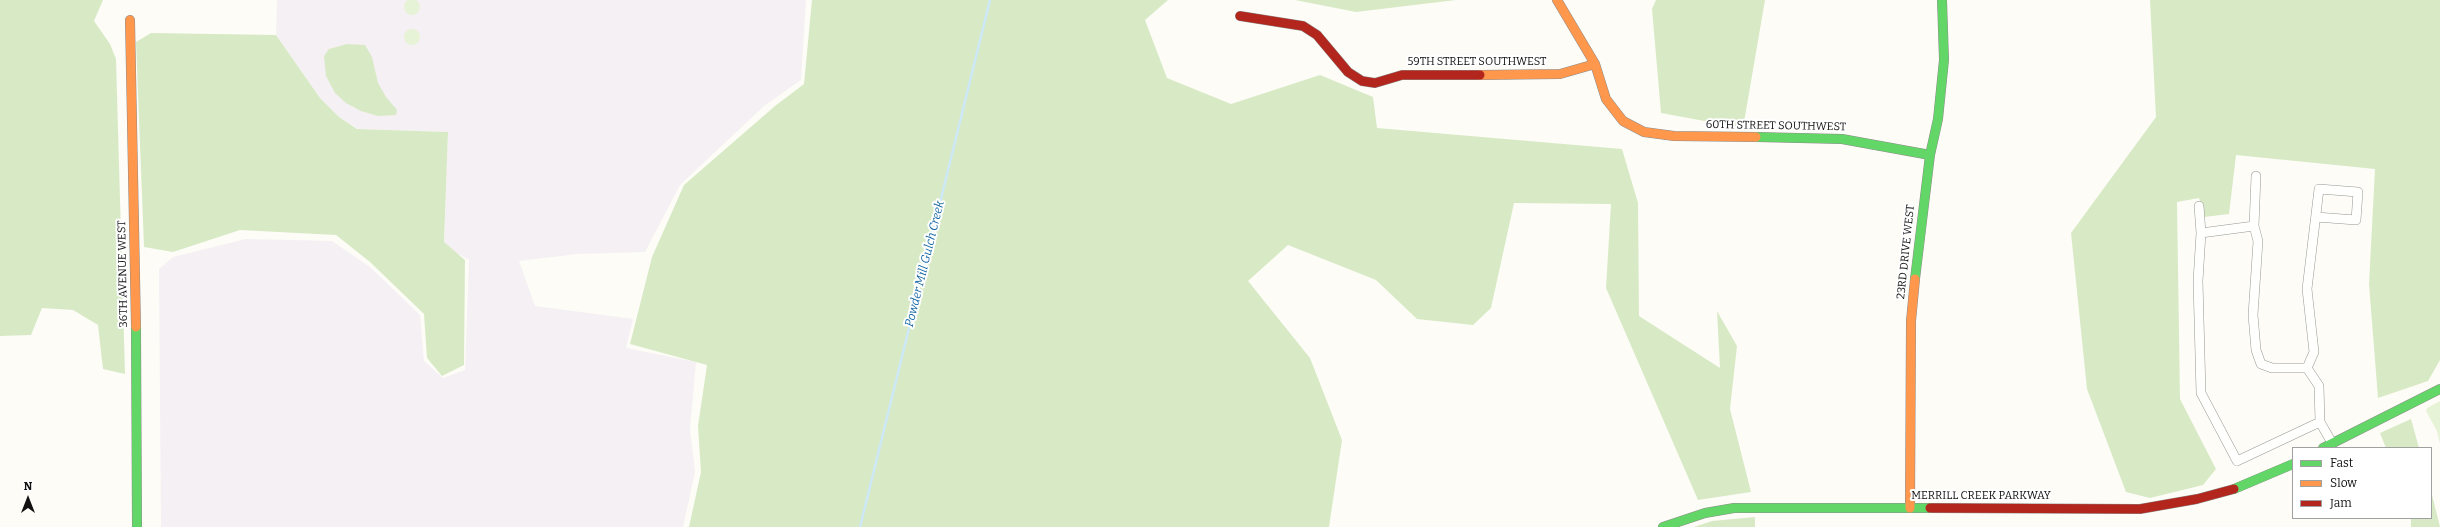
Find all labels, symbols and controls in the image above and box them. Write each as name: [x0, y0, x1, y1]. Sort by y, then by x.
street label: 59TH STREET SOUTHWEST: [1407, 55, 1547, 69]
street label: 60TH STREET SOUTHWEST: [1706, 118, 1846, 134]
water label: Powder Mill Gulch Creek: [902, 199, 948, 329]
street label: 23RD DRIVE WEST: [1894, 204, 1918, 300]
street label: 36TH AVENUE WEST: [115, 220, 131, 328]
legend: [2292, 447, 2432, 519]
text: Fast: [2330, 456, 2353, 470]
text: Slow: [2330, 476, 2357, 490]
north arrow: [8, 479, 48, 519]
text: N: [24, 480, 32, 493]
street label: MERRILL CREEK PARKWAY: [1911, 489, 2051, 503]
text: Jam: [2330, 496, 2352, 510]

